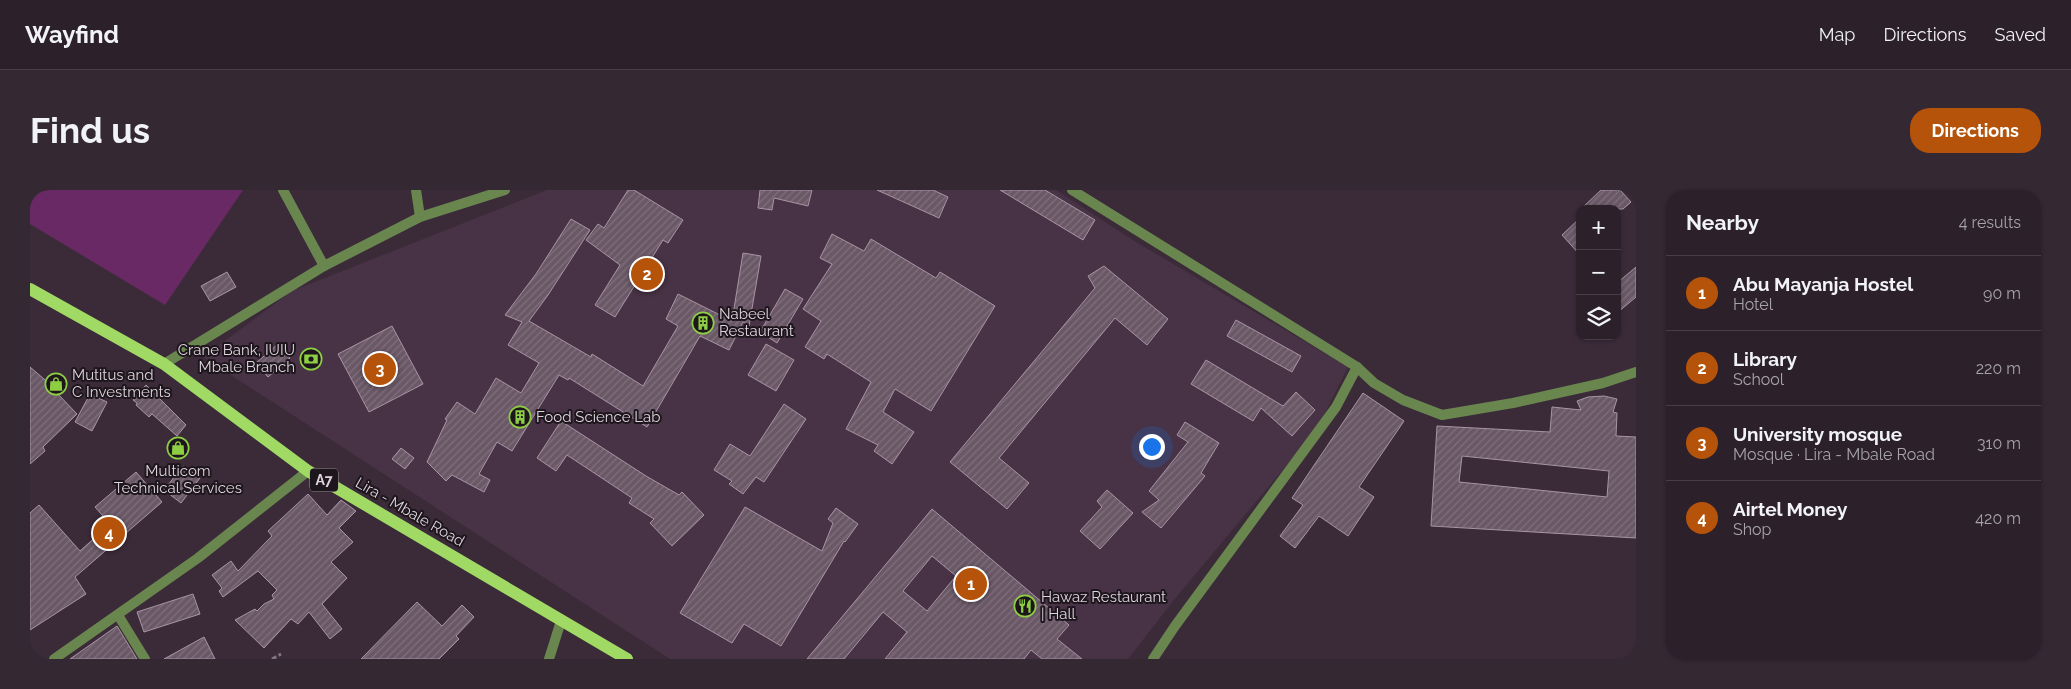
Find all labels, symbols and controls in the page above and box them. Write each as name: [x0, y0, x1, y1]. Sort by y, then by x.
text: Wayfind: [25, 20, 119, 49]
text: Map: [1819, 24, 1855, 45]
text: Directions: [1883, 24, 1967, 45]
text: Saved: [1995, 24, 2046, 45]
button: Directions: [1910, 108, 2041, 153]
text: Find us: [30, 110, 150, 151]
map controls: [1576, 205, 1621, 340]
button: +: [1576, 205, 1621, 250]
text: Nearby: [1686, 210, 1759, 235]
text: 4 results: [1959, 213, 2021, 232]
button: −: [1576, 250, 1621, 295]
pin: 2: [631, 255, 663, 293]
text: Abu Mayanja Hostel: [1733, 273, 1913, 295]
text: 1: [1698, 284, 1706, 303]
text: 90 m: [1983, 284, 2021, 303]
button: layers: [1576, 295, 1621, 340]
text: Hotel: [1733, 295, 1773, 314]
place label: Nabeel Restaurant: [719, 305, 794, 340]
building icon: Nabeel Restaurant: [691, 311, 715, 335]
place label: Crane Bank, IUIU Mbale Branch: [178, 341, 295, 376]
bank icon: Crane Bank, IUIU Mbale Branch: [299, 347, 323, 371]
text: Library: [1733, 348, 1797, 370]
pin: 3: [364, 350, 396, 388]
text: 2: [1697, 359, 1707, 378]
text: 220 m: [1976, 359, 2021, 378]
place label: Mutitus and C Investments: [72, 366, 171, 401]
text: School: [1733, 370, 1784, 389]
shop icon: Mutitus and C Investments: [44, 372, 68, 396]
building icon: Food Science Lab: [508, 405, 532, 429]
place label: Food Science Lab: [536, 408, 660, 426]
text: University mosque: [1733, 423, 1902, 445]
your location: [1139, 434, 1165, 460]
text: 3: [1698, 434, 1706, 453]
text: 310 m: [1977, 434, 2021, 453]
shop icon: Multicom Technical Services: [166, 436, 190, 460]
text: Mosque · Lira - Mbale Road: [1733, 445, 1935, 464]
place label: Multicom Technical Services: [114, 462, 242, 497]
road number: A7: [310, 468, 338, 492]
street label: Lira - Mbale Road: [352, 474, 468, 550]
text: Airtel Money: [1733, 498, 1847, 520]
text: 4: [1697, 509, 1707, 528]
text: 420 m: [1975, 509, 2021, 528]
pin: 4: [93, 514, 125, 552]
text: Shop: [1733, 520, 1771, 539]
pin: 1: [955, 565, 987, 603]
place label: Hawaz Restaurant | Hall: [1041, 588, 1166, 623]
restaurant icon: Hawaz Restaurant | Hall: [1013, 594, 1037, 618]

